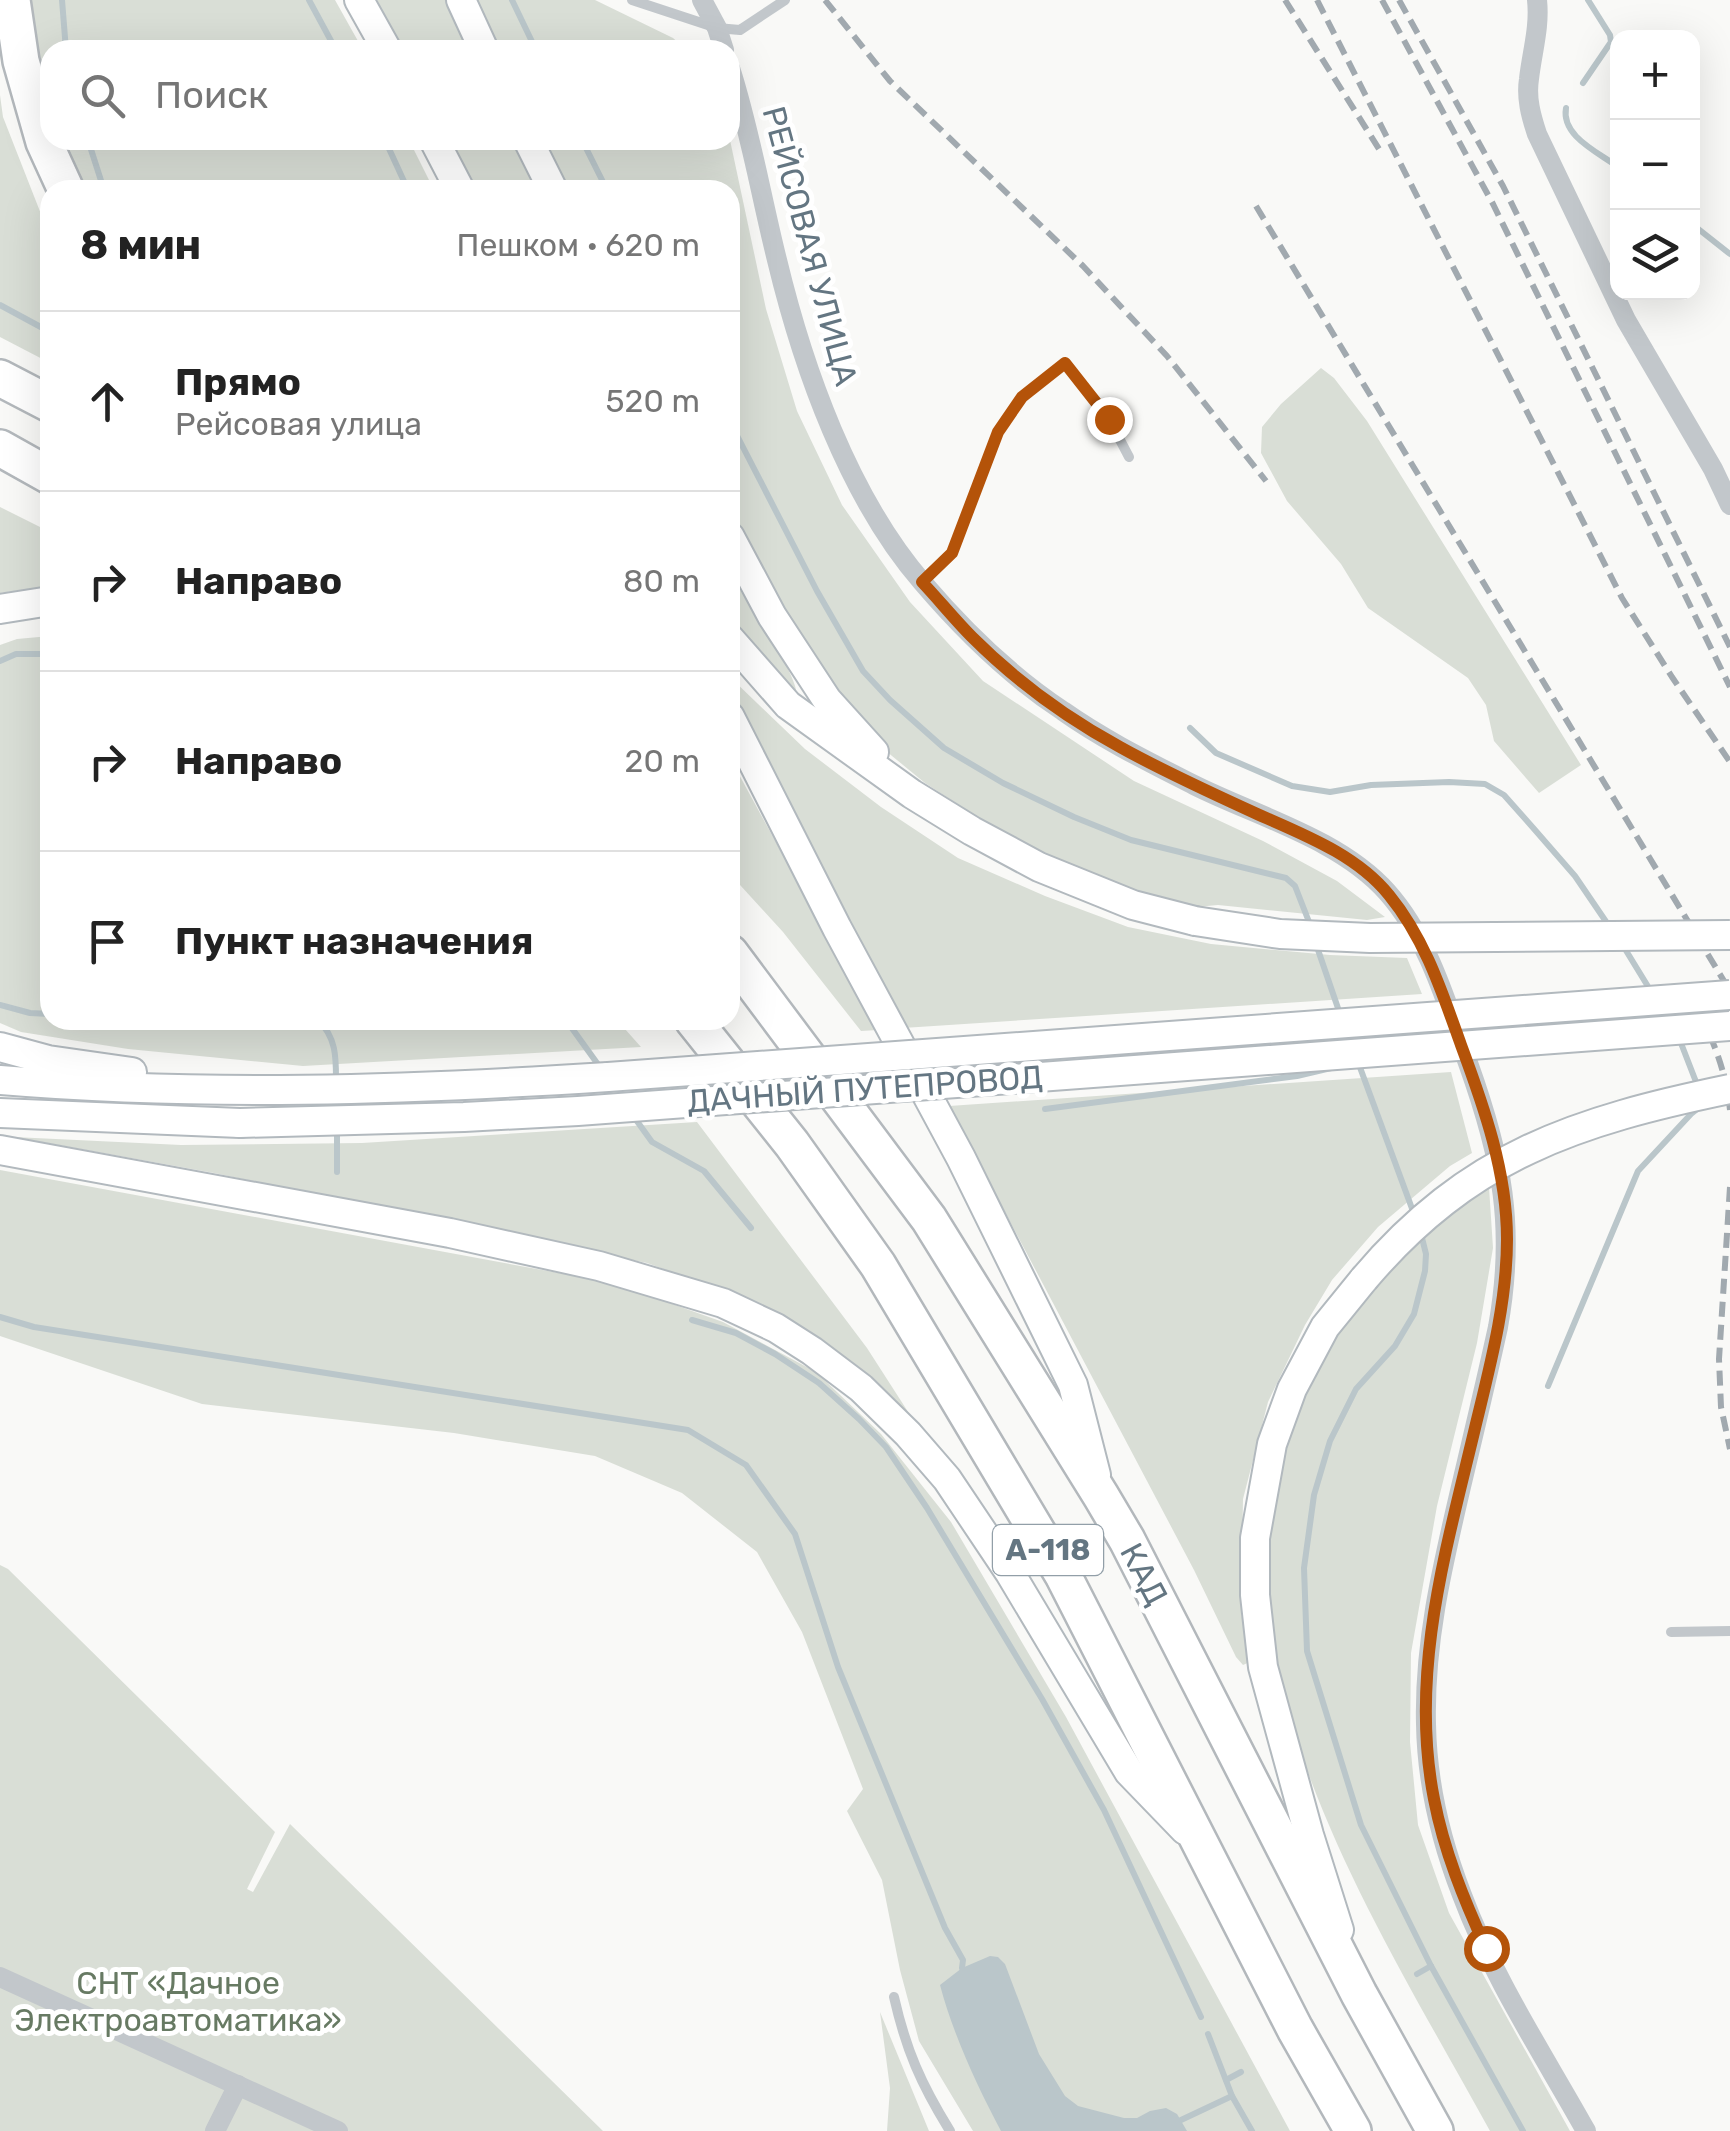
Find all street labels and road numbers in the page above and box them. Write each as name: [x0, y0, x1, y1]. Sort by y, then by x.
street label: РЕЙСОВАЯ УЛИЦА: [754, 102, 866, 390]
street label: ДАЧНЫЙ ПУТЕПРОВОД: [686, 1058, 1044, 1120]
road number: А-118: [993, 1525, 1103, 1575]
street label: КАД: [1112, 1537, 1176, 1611]

